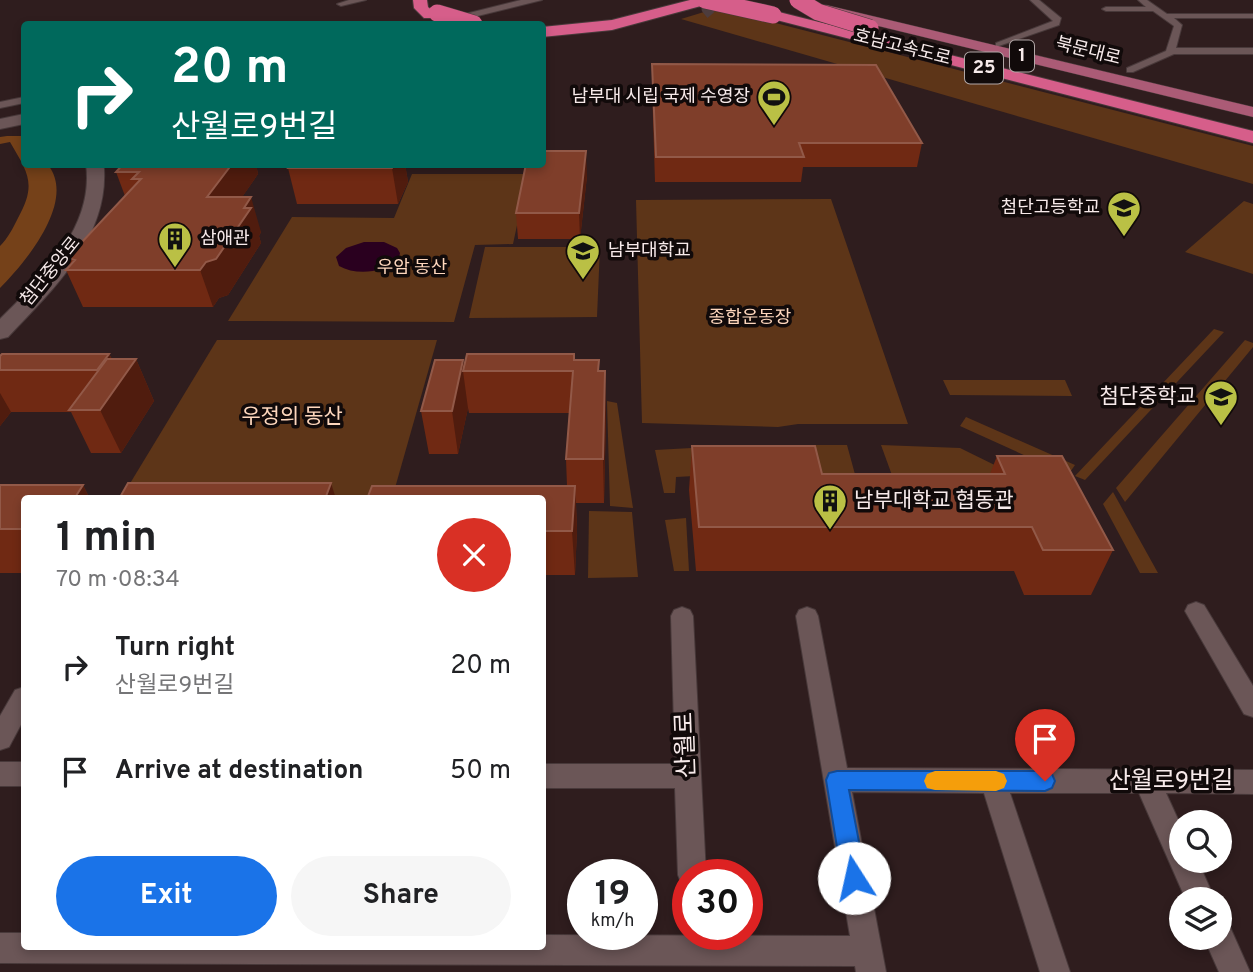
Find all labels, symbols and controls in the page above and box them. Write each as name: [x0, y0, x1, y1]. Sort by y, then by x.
street label: 호남고속도로: [851, 25, 953, 71]
street label: 북문대로: [1053, 33, 1123, 71]
text: 20 m: [171, 39, 288, 101]
road number: 1: [1010, 40, 1034, 72]
icon: right: [56, 49, 147, 140]
road number: 25: [965, 52, 1003, 83]
sports icon: 남부대 시립 국제 수영장: [755, 78, 793, 127]
place label: 남부대 시립 국제 수영장: [572, 86, 750, 109]
text: 산월로9번길: [171, 109, 337, 149]
school or university icon: 첨단고등학교: [1105, 189, 1143, 238]
place label: 첨단고등학교: [1001, 197, 1100, 220]
building icon: 삼애관: [156, 220, 194, 269]
place label: 삼애관: [200, 228, 250, 251]
school or university icon: 남부대학교: [564, 232, 602, 281]
street label: 첨단중앙로: [16, 233, 86, 311]
place label: 남부대학교: [608, 240, 691, 263]
park label: 우암 동산: [377, 257, 447, 280]
park label: 종합운동장: [709, 307, 791, 330]
school or university icon: 첨단중학교: [1202, 378, 1240, 427]
place label: 첨단중학교: [1099, 384, 1196, 411]
park label: 우정의 동산: [241, 404, 343, 431]
building icon: 남부대학교 협동관: [811, 482, 849, 531]
place label: 남부대학교 협동관: [854, 488, 1014, 515]
text: 1 min: [56, 513, 157, 566]
button: close: [437, 518, 511, 592]
text: 70 m · 08:34: [56, 566, 180, 595]
text: Turn right: [115, 632, 235, 665]
icon: right: [56, 648, 94, 686]
text: 20 m: [450, 650, 511, 683]
text: 산월로9번길: [115, 672, 235, 701]
pin: [1015, 709, 1075, 781]
street label: 산월로: [671, 711, 703, 779]
icon: arrive: [1026, 720, 1064, 758]
icon: arrive: [56, 753, 94, 791]
text: Arrive at destination: [115, 755, 363, 788]
text: 50 m: [450, 755, 511, 788]
street label: 산월로9번길: [1109, 767, 1233, 797]
map controls: [1169, 810, 1232, 950]
button: search: [1169, 810, 1232, 873]
position arrow: [817, 841, 891, 915]
button: Exit: [56, 856, 277, 936]
button: Share: [291, 856, 511, 936]
speed limit sign: 30: [672, 859, 763, 950]
text: 19: [595, 873, 630, 917]
button: layers: [1169, 887, 1232, 950]
text: km/h: [591, 910, 634, 933]

